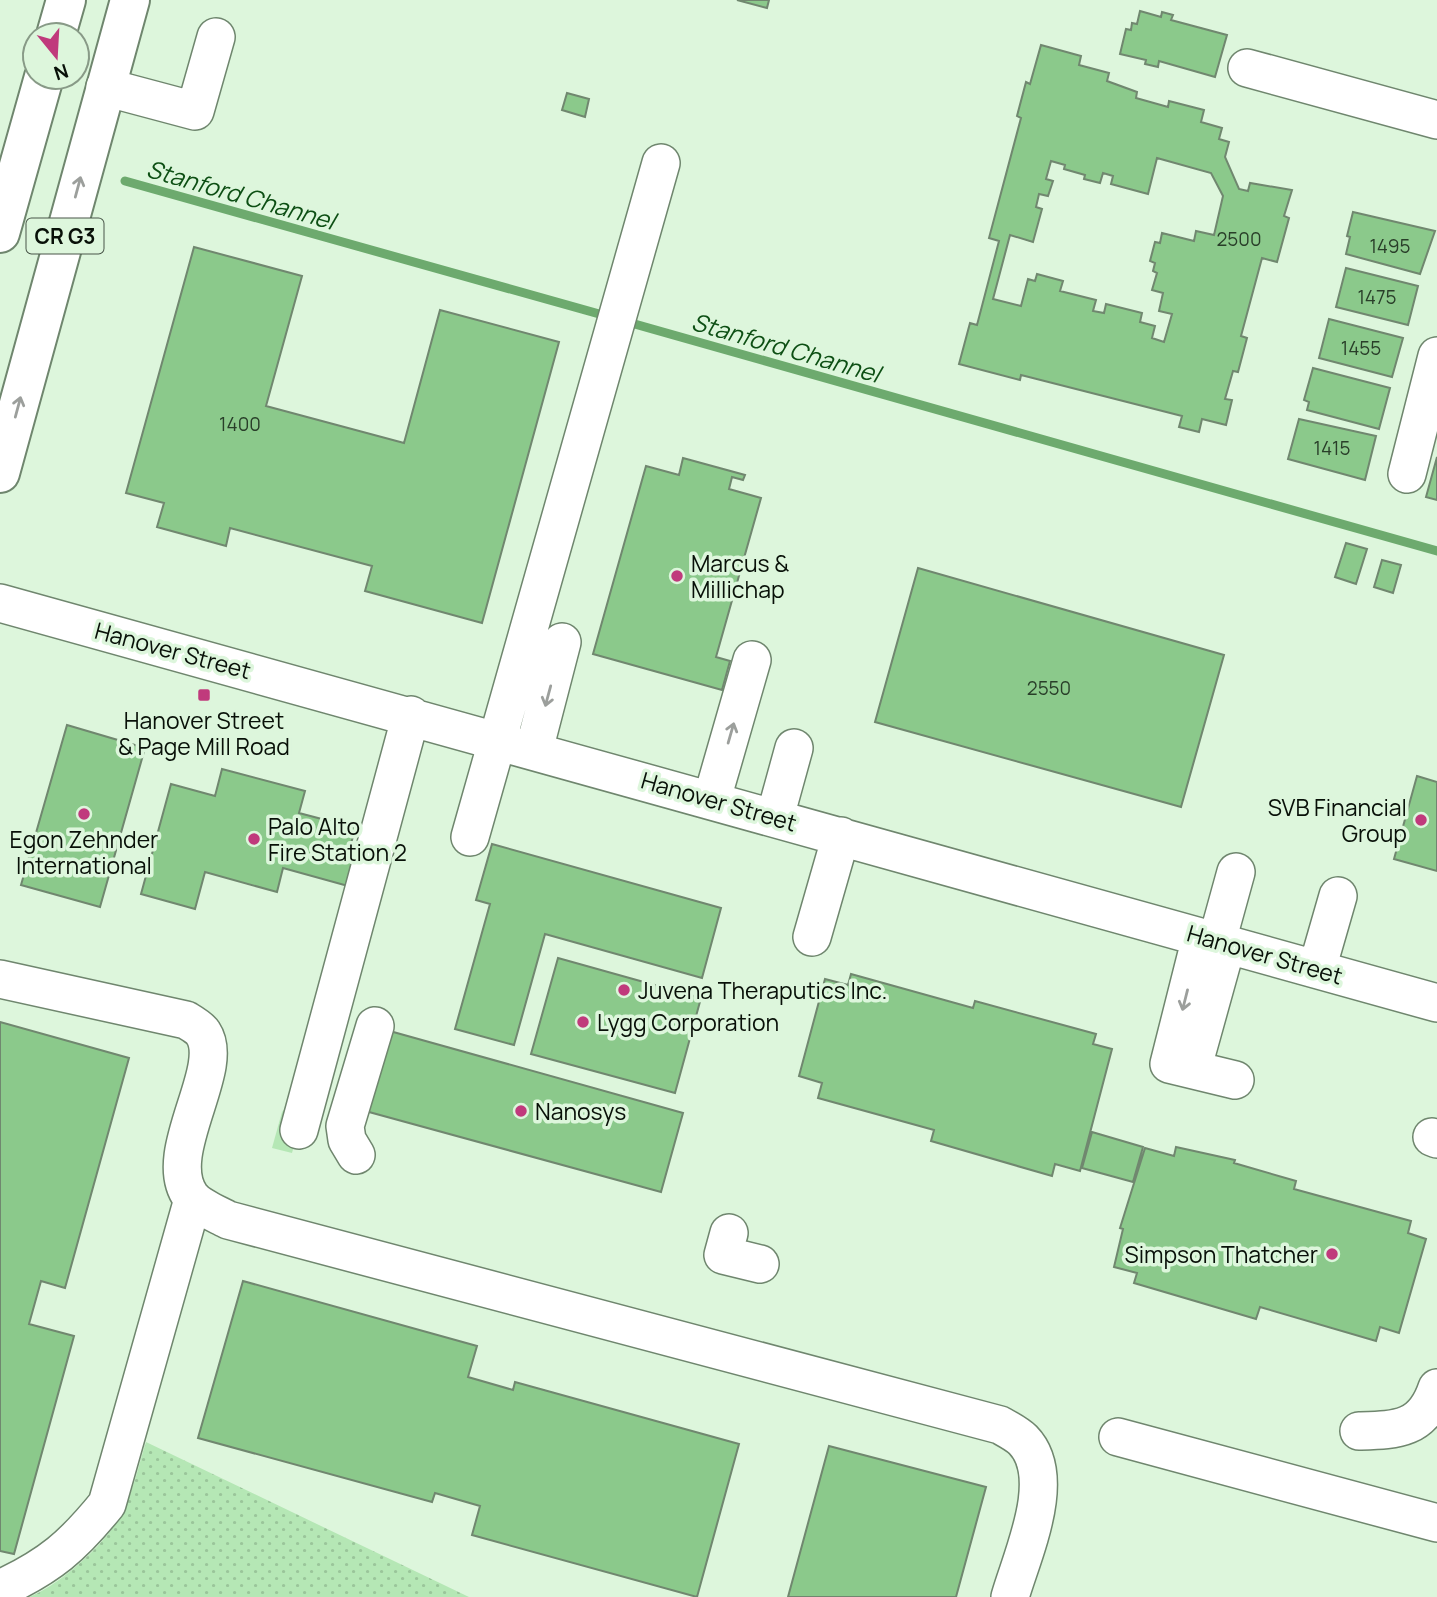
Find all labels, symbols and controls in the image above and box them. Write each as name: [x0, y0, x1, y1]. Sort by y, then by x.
north arrow: [21, 21, 91, 91]
text: N: [51, 58, 72, 87]
water label: Stanford Channel: [143, 151, 342, 238]
one-way arrow: [72, 177, 85, 199]
road number: CR G3: [27, 218, 104, 254]
house number: 2500: [1217, 226, 1261, 252]
house number: 1495: [1369, 233, 1411, 259]
house number: 1475: [1357, 284, 1397, 310]
water label: Stanford Channel: [688, 304, 887, 391]
house number: 1455: [1341, 335, 1381, 361]
one-way arrow: [12, 396, 25, 419]
house number: 1400: [219, 411, 261, 437]
house number: 1415: [1314, 435, 1351, 461]
place label: Marcus & Millichap: [691, 547, 789, 605]
marker: Marcus & Millichap: [669, 568, 685, 584]
street label: Hanover Street: [91, 614, 255, 686]
house number: 2550: [1027, 675, 1071, 701]
one-way arrow: [541, 684, 554, 707]
marker: Hanover Street & Page Mill Road: [196, 687, 212, 703]
place label: Hanover Street & Page Mill Road: [118, 704, 290, 762]
one-way arrow: [725, 723, 738, 745]
street label: Hanover Street: [638, 764, 800, 838]
place label: SVB Financial Group: [1268, 791, 1407, 849]
marker: Egon Zehnder International: [76, 806, 92, 822]
place label: Palo Alto Fire Station 2: [268, 810, 407, 868]
marker: SVB Financial Group: [1413, 812, 1429, 828]
place label: Egon Zehnder International: [10, 823, 158, 881]
marker: Palo Alto Fire Station 2: [246, 831, 262, 847]
street label: Hanover Street: [1184, 917, 1346, 991]
place label: Juvena Theraputics Inc.: [638, 974, 887, 1006]
marker: Juvena Theraputics Inc.: [616, 982, 632, 998]
one-way arrow: [1178, 988, 1191, 1011]
place label: Lygg Corporation: [597, 1006, 779, 1038]
marker: Lygg Corporation: [575, 1014, 591, 1030]
place label: Nanosys: [535, 1095, 626, 1127]
marker: Nanosys: [513, 1103, 529, 1119]
place label: Simpson Thatcher: [1124, 1238, 1318, 1270]
marker: Simpson Thatcher: [1324, 1246, 1340, 1262]

